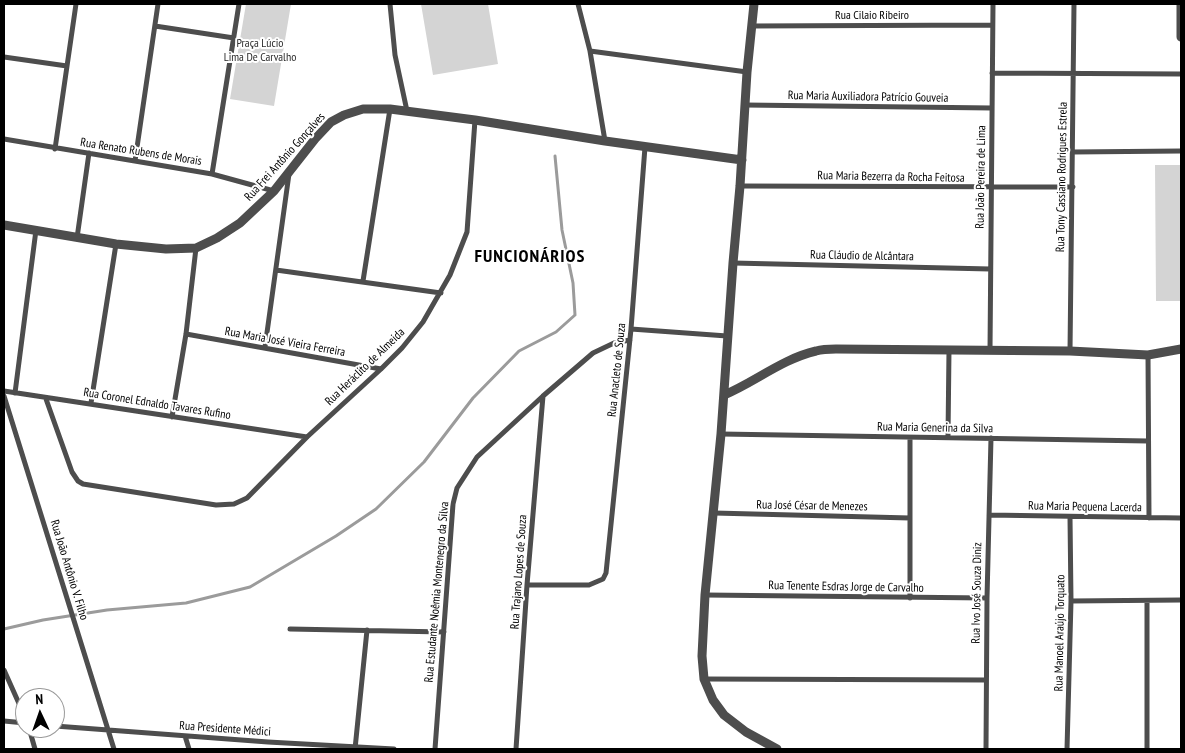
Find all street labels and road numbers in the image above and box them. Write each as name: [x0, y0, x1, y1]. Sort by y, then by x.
street label: Rua Cilaio Ribeiro: [835, 9, 909, 23]
street label: Rua Maria Auxiliadora Patrício Gouveia: [788, 88, 948, 106]
street label: Rua Tony Cassiano Rodrigues Estrela: [1053, 102, 1071, 252]
street label: Rua Frei Antônio Gonçalves: [242, 110, 328, 204]
street label: Rua João Pereira de Lima: [973, 125, 989, 229]
street label: Rua Renato Rubens de Morais: [79, 135, 203, 169]
street label: Rua Maria Bezerra da Rocha Feitosa: [817, 169, 965, 185]
street label: Rua Cláudio de Alcântara: [810, 248, 914, 264]
street label: Rua Anacleto de Souza: [605, 322, 629, 418]
street label: Rua Maria José Vieira Ferreira: [224, 324, 346, 360]
street label: Rua Heráclito de Almeida: [322, 325, 408, 409]
street label: Rua Coronel Ednaldo Tavares Rufino: [82, 385, 232, 423]
street label: Rua Maria Generina da Silva: [877, 420, 993, 436]
street label: Rua José César de Menezes: [756, 498, 868, 514]
street label: Rua Maria Pequena Lacerda: [1028, 499, 1142, 515]
street label: Rua Estudante Noêmia Montenegro da Silva: [422, 501, 452, 683]
street label: Rua Trajano Lopes de Souza: [508, 514, 530, 630]
street label: Rua João Antônio V. Filho: [47, 518, 91, 622]
street label: Rua Ivo José Souza Diniz: [969, 542, 985, 644]
street label: Rua Manoel Araújo Torquato: [1052, 574, 1068, 692]
street label: Rua Tenente Esdras Jorge de Carvalho: [768, 578, 924, 596]
street label: Rua Presidente Médici: [179, 719, 271, 739]

